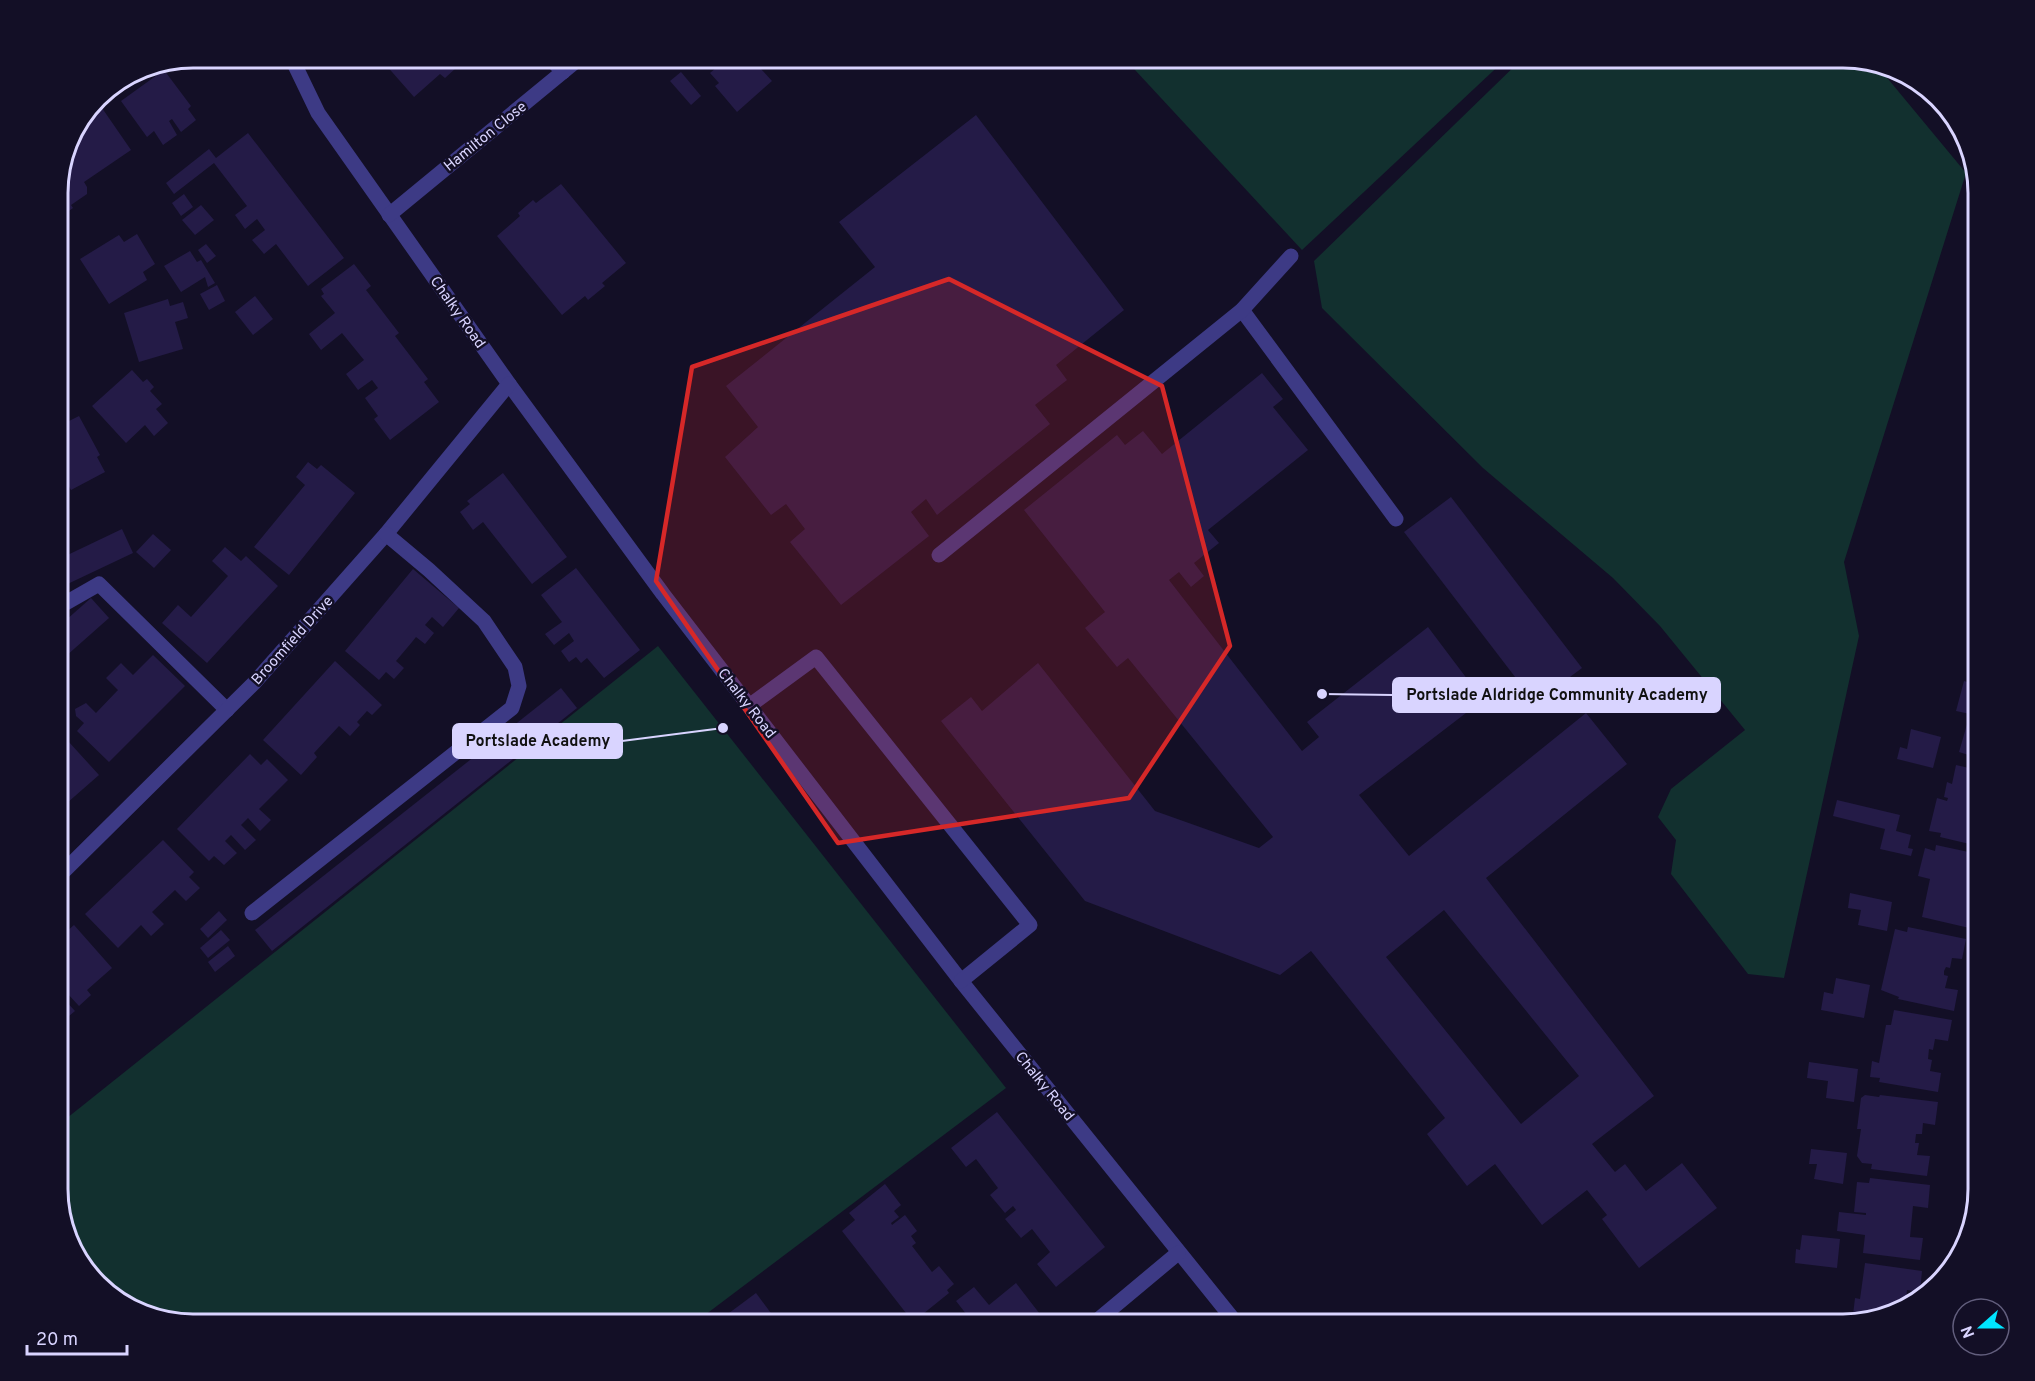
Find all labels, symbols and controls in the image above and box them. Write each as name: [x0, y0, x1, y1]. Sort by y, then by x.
street label: Hamilton Close: [441, 98, 531, 176]
street label: Chalky Road: [425, 273, 489, 353]
street label: Broomfield Drive: [248, 593, 338, 689]
street label: Chalky Road: [712, 665, 779, 743]
callout: Portslade Aldridge Community Academy: [1393, 678, 1720, 712]
text: Portslade Aldridge Community Academy: [1406, 686, 1708, 706]
callout: Portslade Academy: [453, 724, 622, 758]
text: Portslade Academy: [466, 732, 610, 752]
street label: Chalky Road: [1010, 1048, 1078, 1126]
north arrow: [1951, 1297, 2011, 1357]
scale bar: [27, 1318, 128, 1356]
text: N: [1957, 1323, 1980, 1341]
text: 20 m: [36, 1329, 78, 1352]

